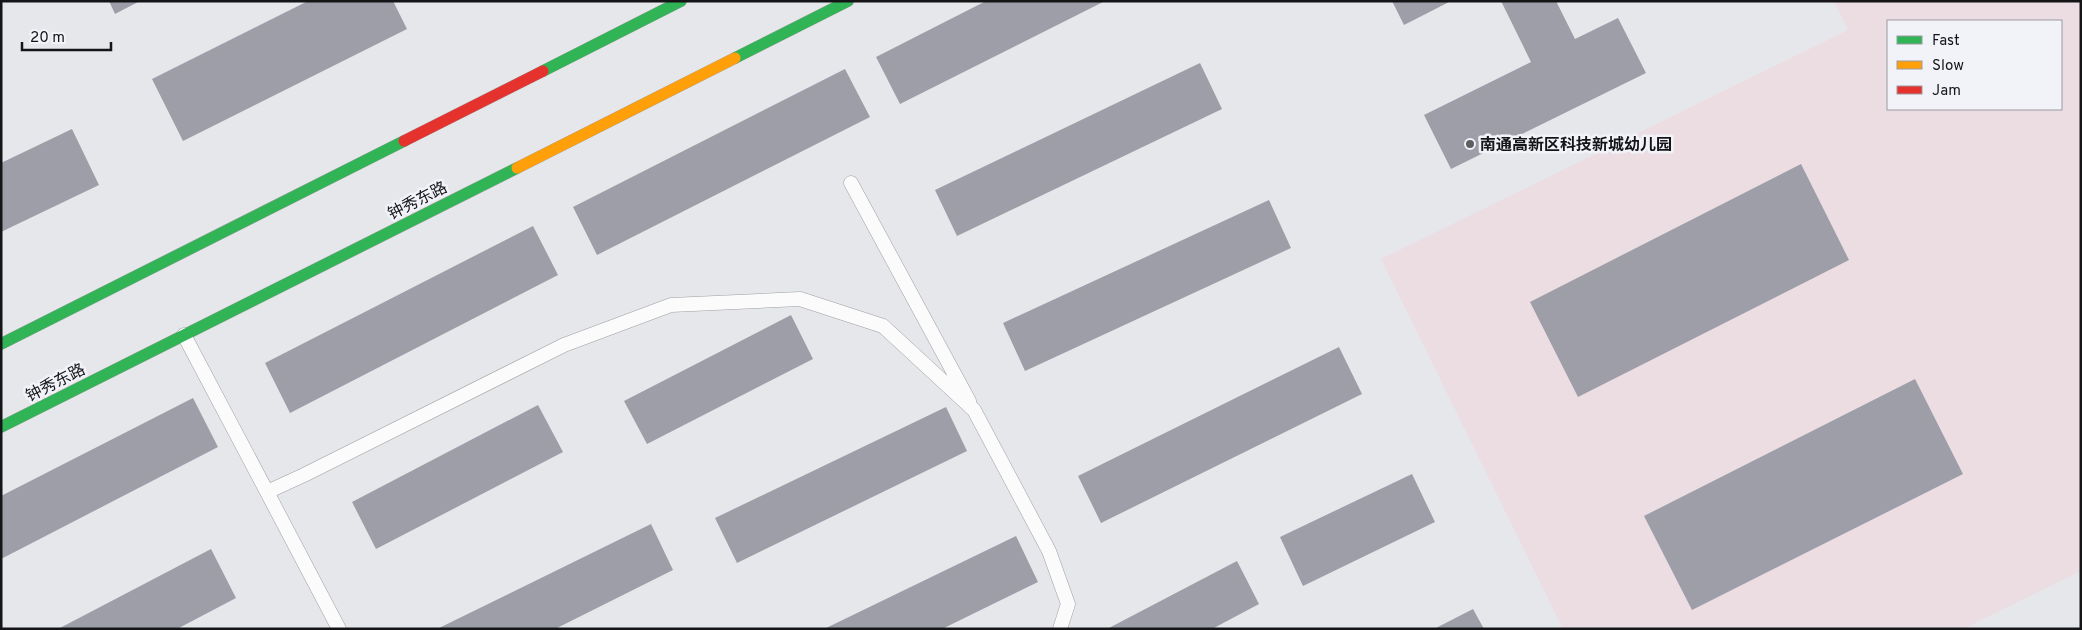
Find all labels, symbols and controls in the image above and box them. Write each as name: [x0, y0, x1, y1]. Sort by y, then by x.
scale bar: [22, 20, 111, 52]
legend: [1887, 20, 2062, 110]
text: 20 m: [30, 29, 65, 48]
text: Fast: [1932, 32, 1960, 51]
text: Slow: [1932, 57, 1964, 76]
text: Jam: [1932, 82, 1961, 101]
place label: 南通高新区科技新城幼儿园: [1480, 135, 1672, 156]
marker: 南通高新区科技新城幼儿园: [1464, 138, 1476, 150]
street label: 钟秀东路: [385, 178, 451, 225]
street label: 钟秀东路: [23, 360, 89, 407]

